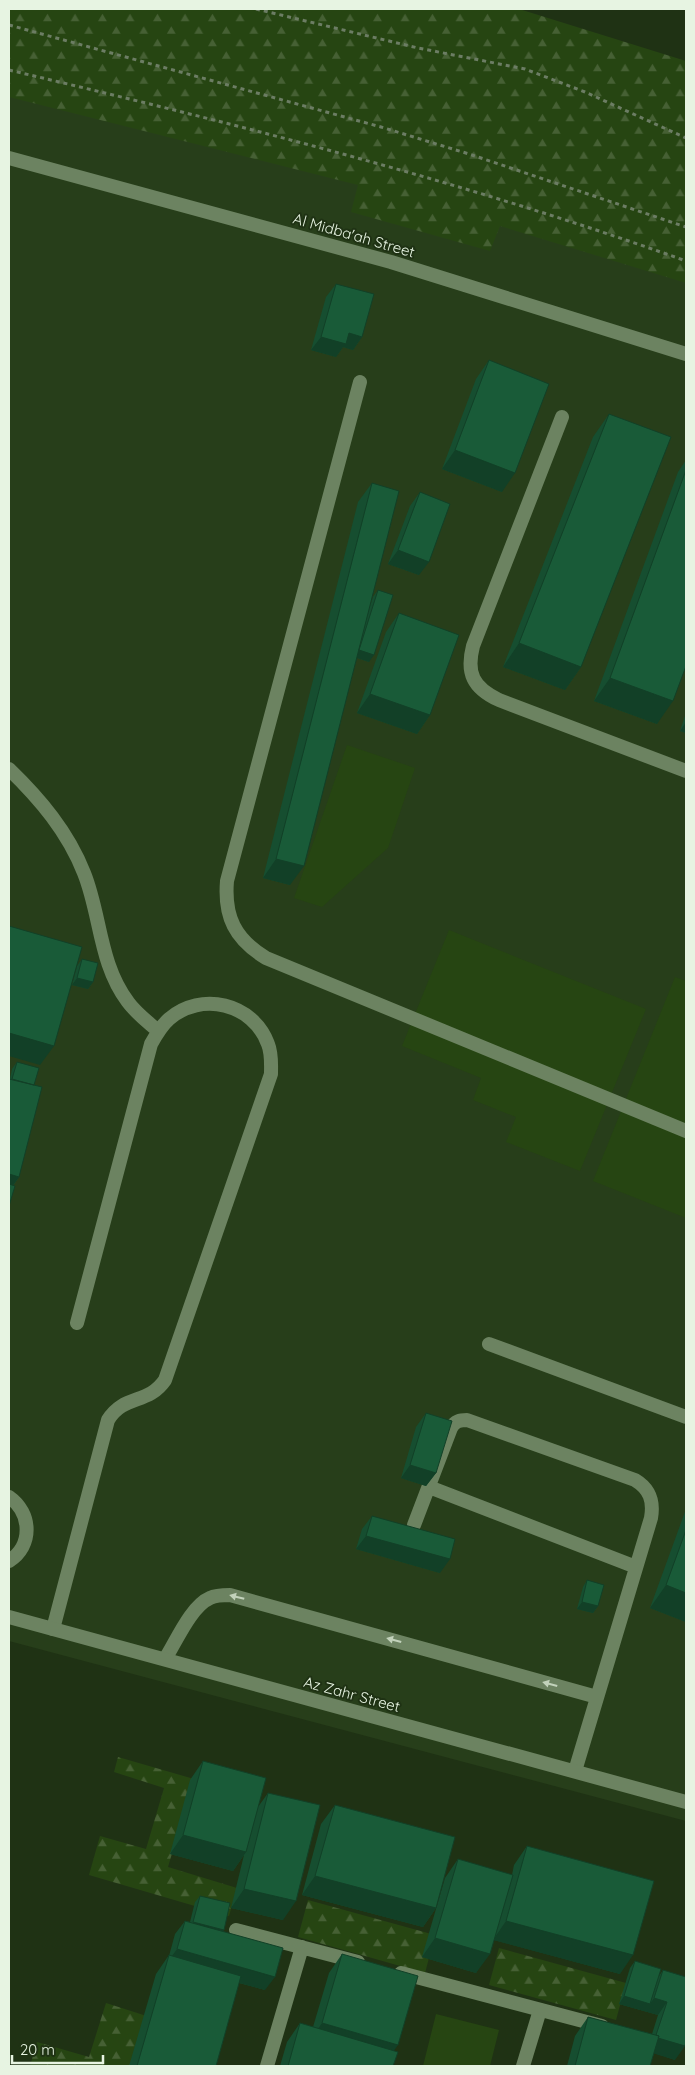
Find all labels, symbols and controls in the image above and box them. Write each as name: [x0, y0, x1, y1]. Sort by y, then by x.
street label: Al Midba'ah Street: [291, 209, 417, 261]
one-way arrow: [229, 1593, 244, 1601]
one-way arrow: [386, 1636, 401, 1644]
street label: Az Zahr Street: [302, 1672, 402, 1716]
one-way arrow: [543, 1679, 558, 1687]
scale bar: [12, 2032, 104, 2064]
text: 20 m: [20, 2040, 55, 2059]

